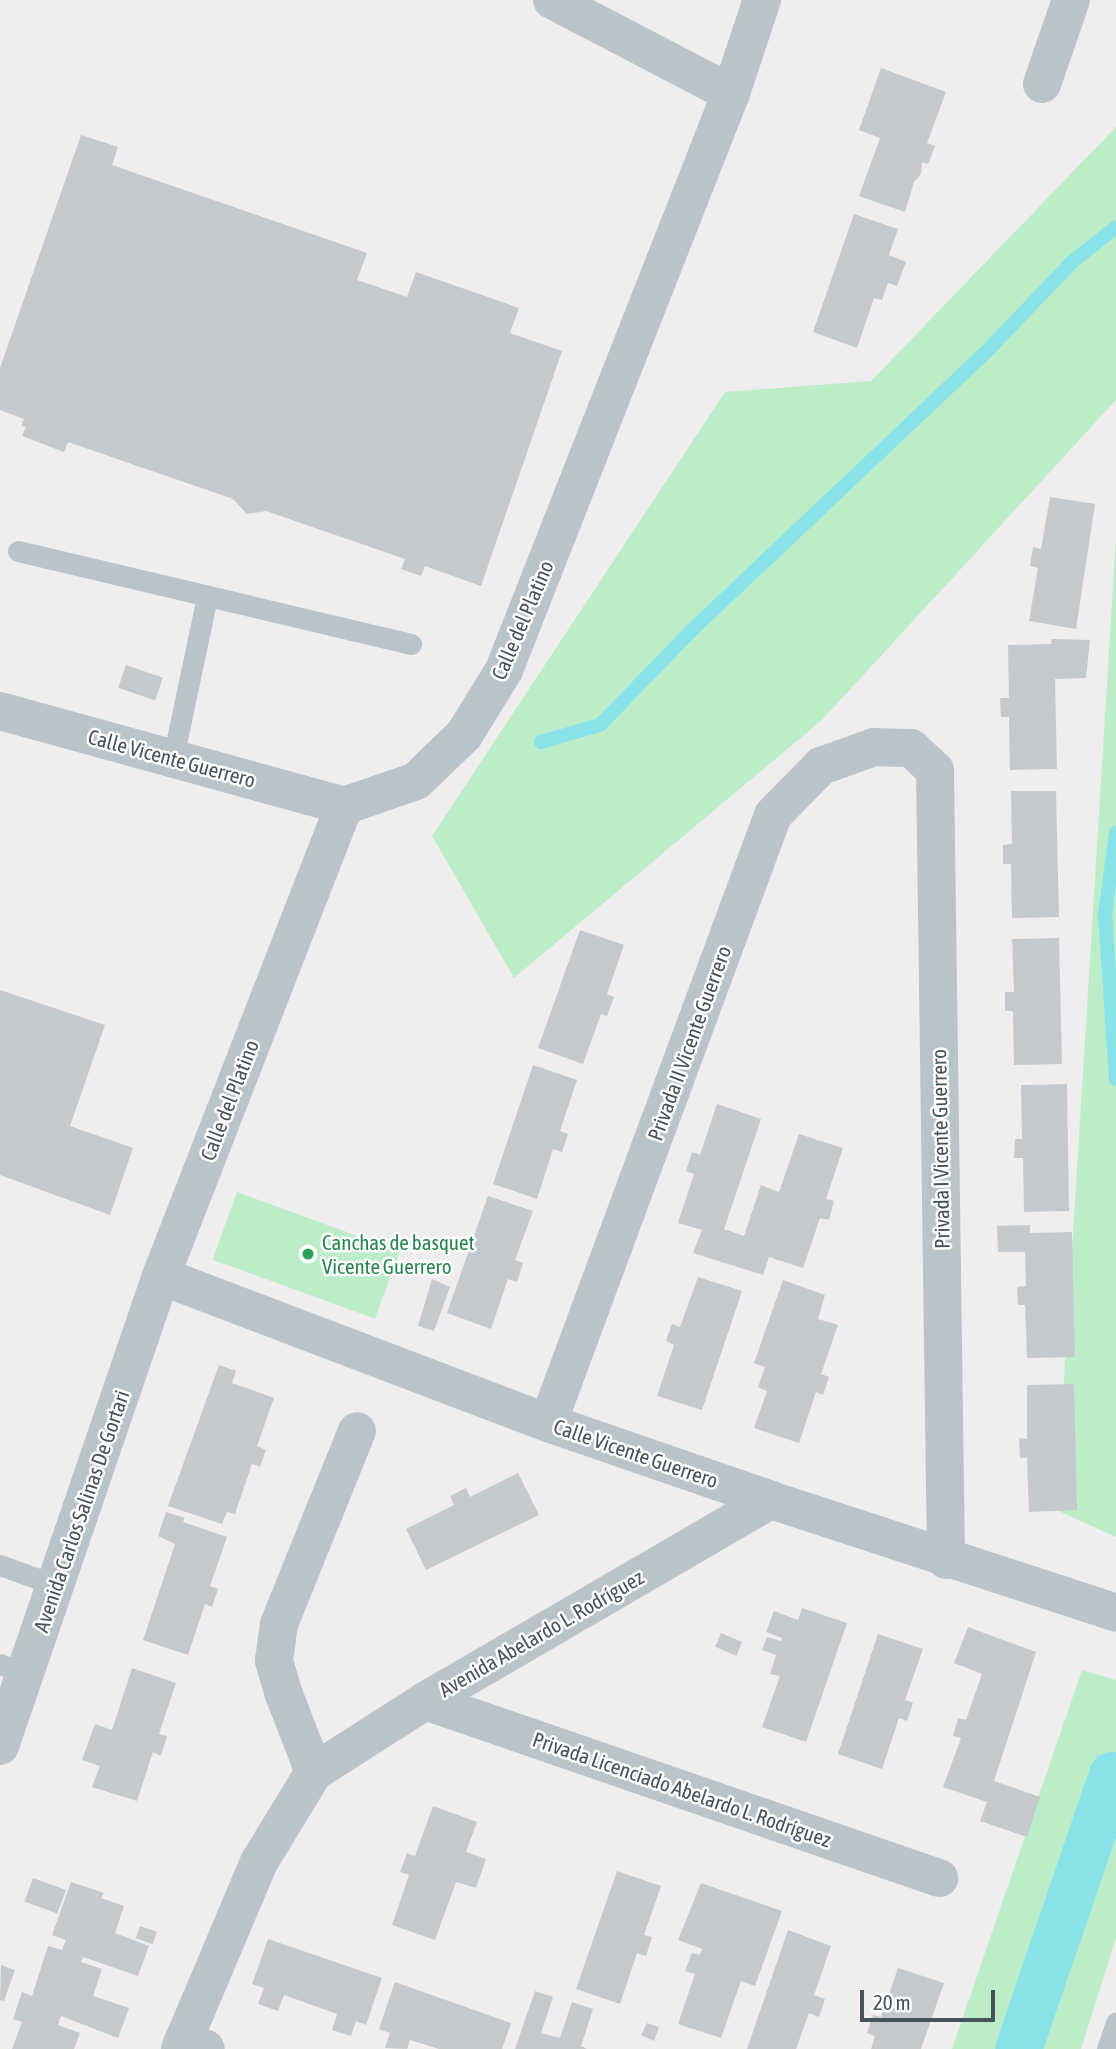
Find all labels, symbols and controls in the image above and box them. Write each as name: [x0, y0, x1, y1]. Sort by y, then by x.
street label: Calle del Platino: [486, 557, 558, 683]
street label: Calle Vicente Guerrero: [86, 724, 258, 792]
street label: Privada II Vicente Guerrero: [642, 942, 736, 1144]
street label: Calle del Platino: [194, 1036, 264, 1164]
street label: Privada I Vicente Guerrero: [926, 1049, 954, 1249]
place label: Canchas de basquet Vicente Guerrero: [322, 1229, 475, 1279]
marker: Canchas de basquet Vicente Guerrero: [300, 1246, 316, 1262]
street label: Avenida Carlos Salinas De Gortari: [28, 1387, 134, 1635]
street label: Calle Vicente Guerrero: [550, 1413, 722, 1493]
street label: Avenida Abelardo L. Rodríguez: [434, 1564, 648, 1702]
street label: Privada Licenciado Abelardo L. Rodríguez: [529, 1726, 835, 1852]
scale bar: [864, 1976, 999, 2020]
text: 20 m: [873, 1990, 911, 2014]

